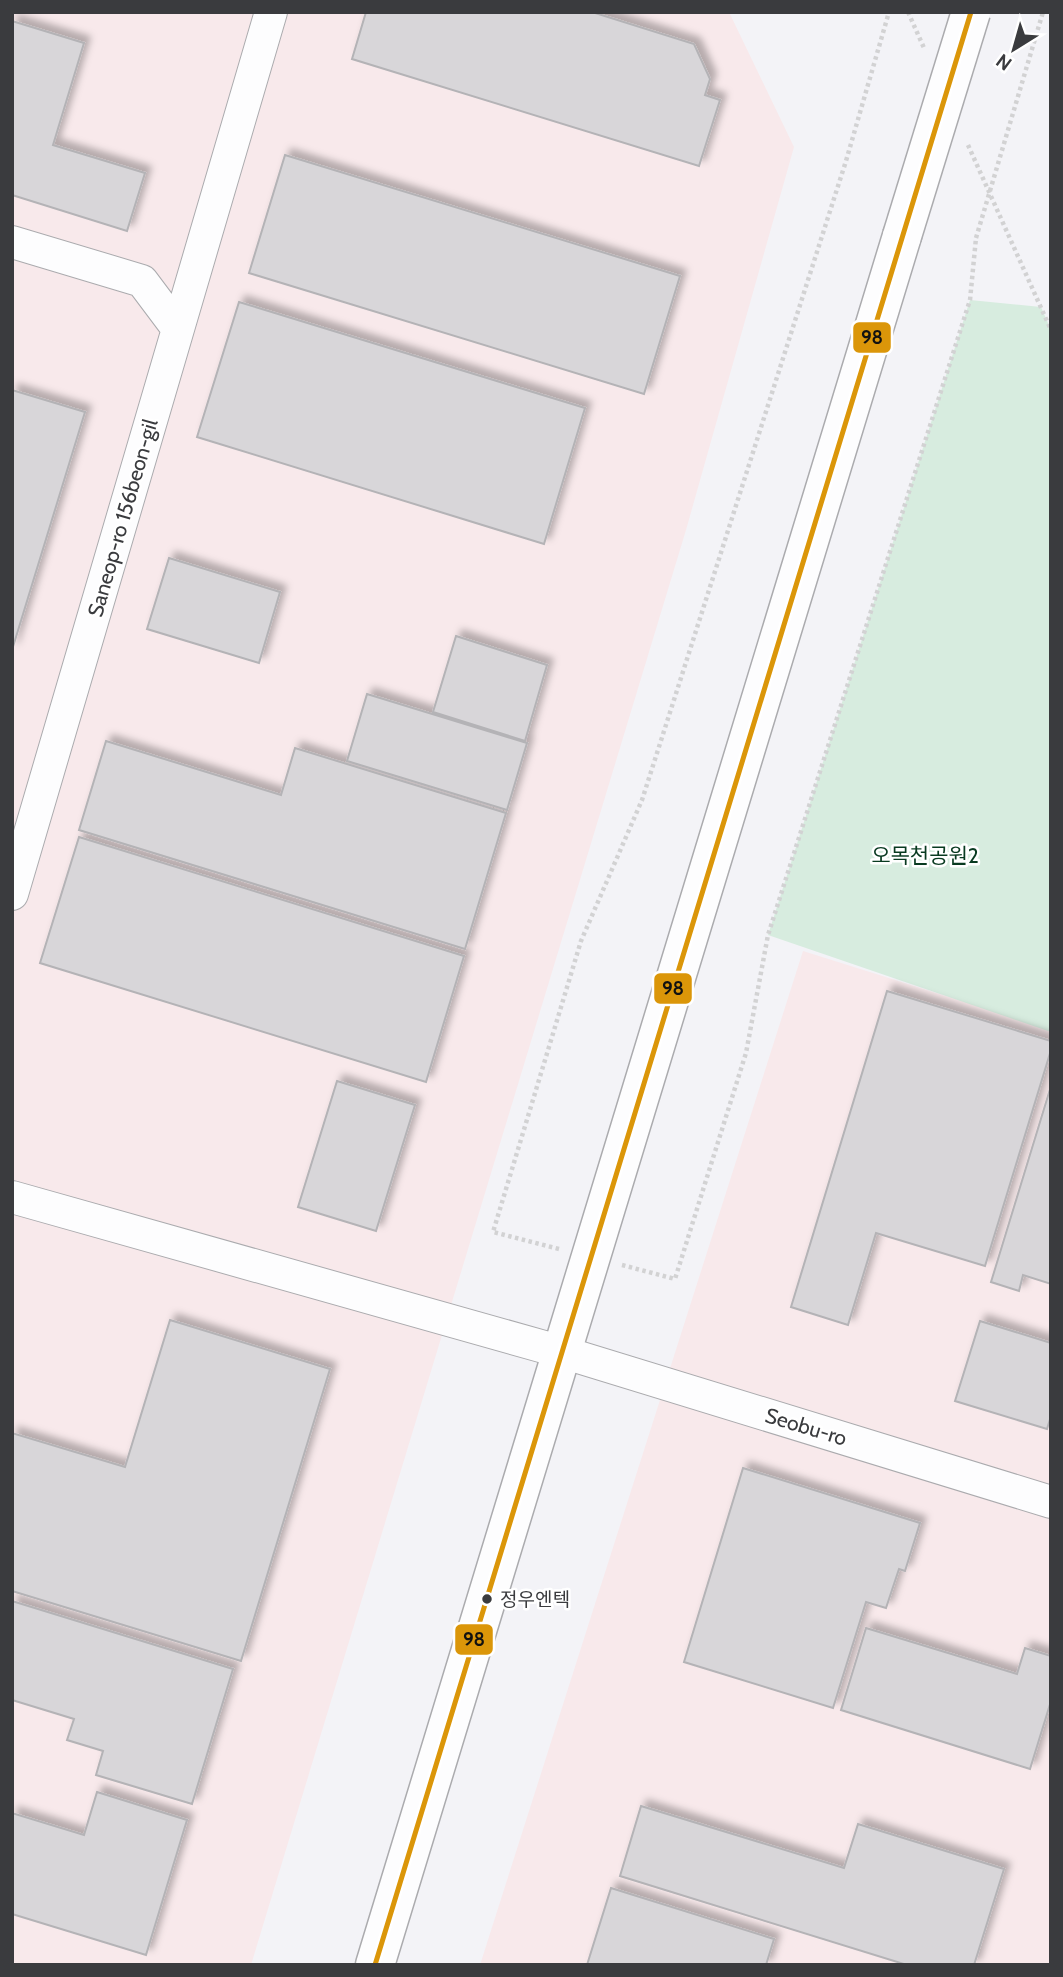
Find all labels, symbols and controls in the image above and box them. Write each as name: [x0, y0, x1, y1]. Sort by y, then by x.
north arrow: [979, 14, 1049, 84]
text: N: [992, 49, 1016, 75]
line badge: 98: [852, 321, 892, 354]
text: 98: [861, 326, 883, 349]
street label: Saneop-ro 156beon-gil: [82, 416, 163, 620]
park label: 오목천공원2: [871, 843, 979, 868]
line badge: 98: [653, 972, 693, 1005]
text: 98: [662, 977, 684, 1000]
street label: Seobu-ro: [762, 1402, 850, 1451]
place label: 정우엔텍: [500, 1588, 570, 1611]
marker: 정우엔텍: [480, 1592, 494, 1606]
line badge: 98: [454, 1623, 494, 1656]
text: 98: [463, 1628, 485, 1651]

